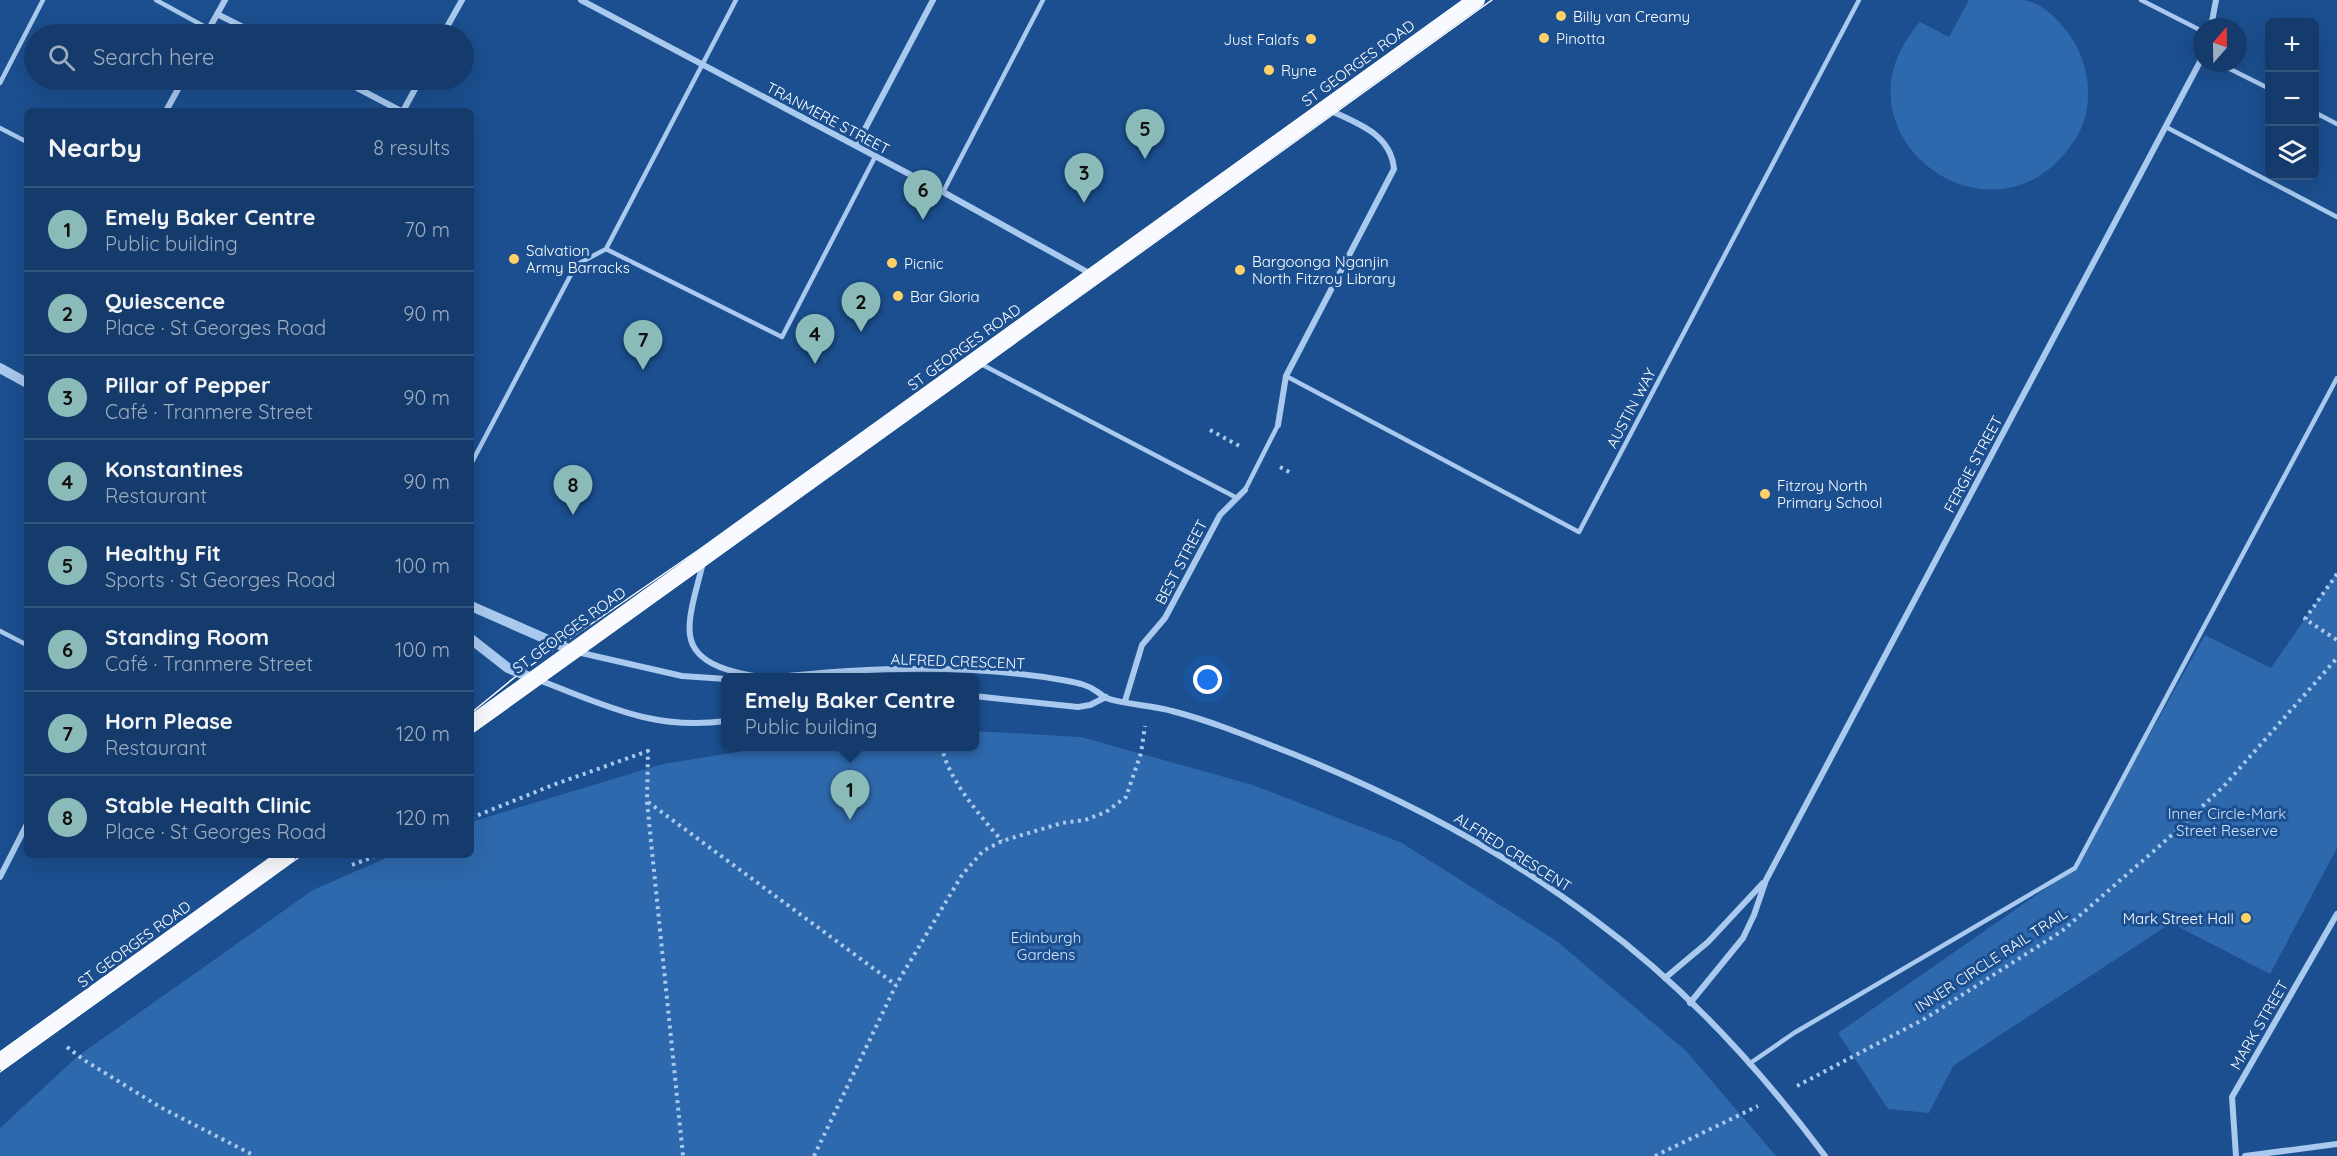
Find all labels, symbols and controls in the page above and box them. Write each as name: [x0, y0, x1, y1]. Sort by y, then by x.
place label: Billy van Creamy: [1573, 7, 1690, 26]
marker: Billy van Creamy: [1554, 9, 1568, 23]
street label: ST GEORGES ROAD: [1298, 15, 1418, 110]
north arrow: [2193, 18, 2247, 72]
map controls: [2265, 18, 2319, 180]
button: +: [2265, 18, 2319, 72]
search box: [24, 24, 474, 90]
place label: Pinotta: [1556, 29, 1605, 48]
place label: Just Falafs: [1223, 30, 1299, 49]
marker: Pinotta: [1537, 31, 1551, 45]
marker: Just Falafs: [1304, 32, 1318, 46]
icon: search: [45, 41, 78, 74]
text: Search here: [93, 43, 214, 71]
place label: Ryne: [1281, 61, 1317, 80]
marker: Ryne: [1262, 63, 1276, 77]
button: −: [2265, 72, 2319, 126]
street label: TRANMERE STREET: [763, 77, 893, 159]
pin: 5: [1126, 110, 1164, 159]
button: layers: [2265, 126, 2319, 180]
text: Nearby: [48, 131, 142, 164]
text: 8 results: [373, 135, 450, 160]
pin: 3: [1064, 154, 1104, 203]
pin: 6: [904, 170, 942, 220]
text: Emely Baker Centre: [105, 203, 315, 231]
text: 1: [64, 217, 71, 242]
text: 70 m: [404, 217, 450, 242]
text: Public building: [105, 231, 238, 256]
place label: Salvation Army Barracks: [526, 241, 630, 277]
marker: Salvation Army Barracks: [507, 252, 521, 266]
place label: Bargoonga Nganjin North Fitzroy Library: [1252, 252, 1396, 288]
place label: Picnic: [904, 254, 944, 273]
marker: Picnic: [885, 256, 899, 270]
marker: Bargoonga Nganjin North Fitzroy Library: [1233, 263, 1247, 277]
pin: 2: [842, 282, 880, 332]
text: Quiescence: [105, 287, 225, 315]
place label: Bar Gloria: [910, 287, 980, 306]
marker: Bar Gloria: [891, 289, 905, 303]
street label: ST GEORGES ROAD: [904, 299, 1024, 394]
text: 2: [62, 301, 73, 326]
text: 90 m: [403, 301, 450, 326]
pin: 4: [796, 314, 834, 364]
text: Place · St Georges Road: [105, 315, 326, 340]
pin: 7: [624, 320, 662, 370]
street label: AUSTIN WAY: [1602, 364, 1660, 451]
text: Pillar of Pepper: [105, 371, 271, 399]
text: 3: [62, 385, 73, 410]
text: 90 m: [403, 385, 450, 410]
text: Café · Tranmere Street: [105, 399, 313, 424]
street label: FERGIE STREET: [1939, 412, 2007, 516]
text: Konstantines: [105, 455, 243, 483]
pin: 8: [554, 466, 592, 515]
text: 4: [62, 469, 73, 494]
text: 90 m: [403, 469, 450, 494]
place label: Fitzroy North Primary School: [1777, 476, 1882, 512]
text: Restaurant: [105, 483, 207, 508]
marker: Fitzroy North Primary School: [1758, 487, 1772, 501]
street label: BEST STREET: [1151, 516, 1211, 608]
text: Healthy Fit: [105, 539, 221, 567]
text: 5: [62, 553, 73, 578]
text: 100 m: [395, 553, 450, 578]
text: Sports · St Georges Road: [105, 567, 336, 592]
street label: ST GEORGES ROAD: [509, 582, 629, 677]
text: Standing Room: [105, 623, 269, 651]
text: 6: [62, 637, 73, 662]
text: 100 m: [395, 637, 450, 662]
street label: ALFRED CRESCENT: [890, 649, 1026, 673]
text: Café · Tranmere Street: [105, 651, 313, 676]
your location: [1193, 665, 1222, 694]
popup: [721, 673, 979, 751]
text: Emely Baker Centre: [745, 686, 955, 714]
text: Horn Please: [105, 707, 233, 735]
text: Public building: [745, 714, 877, 739]
text: 7: [62, 721, 73, 746]
text: 120 m: [396, 721, 450, 746]
text: Restaurant: [105, 735, 207, 760]
pin: 1: [830, 770, 870, 820]
text: Stable Health Clinic: [105, 791, 311, 819]
park label: Inner Circle-Mark Street Reserve: [2168, 804, 2286, 840]
text: 8: [62, 805, 73, 830]
text: 120 m: [396, 805, 450, 830]
street label: ALFRED CRESCENT: [1451, 808, 1575, 896]
text: Place · St Georges Road: [105, 819, 326, 844]
street label: ST GEORGES ROAD: [74, 896, 194, 991]
street label: INNER CIRCLE RAIL TRAIL: [1911, 903, 2071, 1016]
place label: Mark Street Hall: [2123, 909, 2234, 928]
marker: Mark Street Hall: [2239, 911, 2253, 925]
park label: Edinburgh Gardens: [1011, 928, 1081, 964]
street label: MARK STREET: [2226, 977, 2292, 1073]

